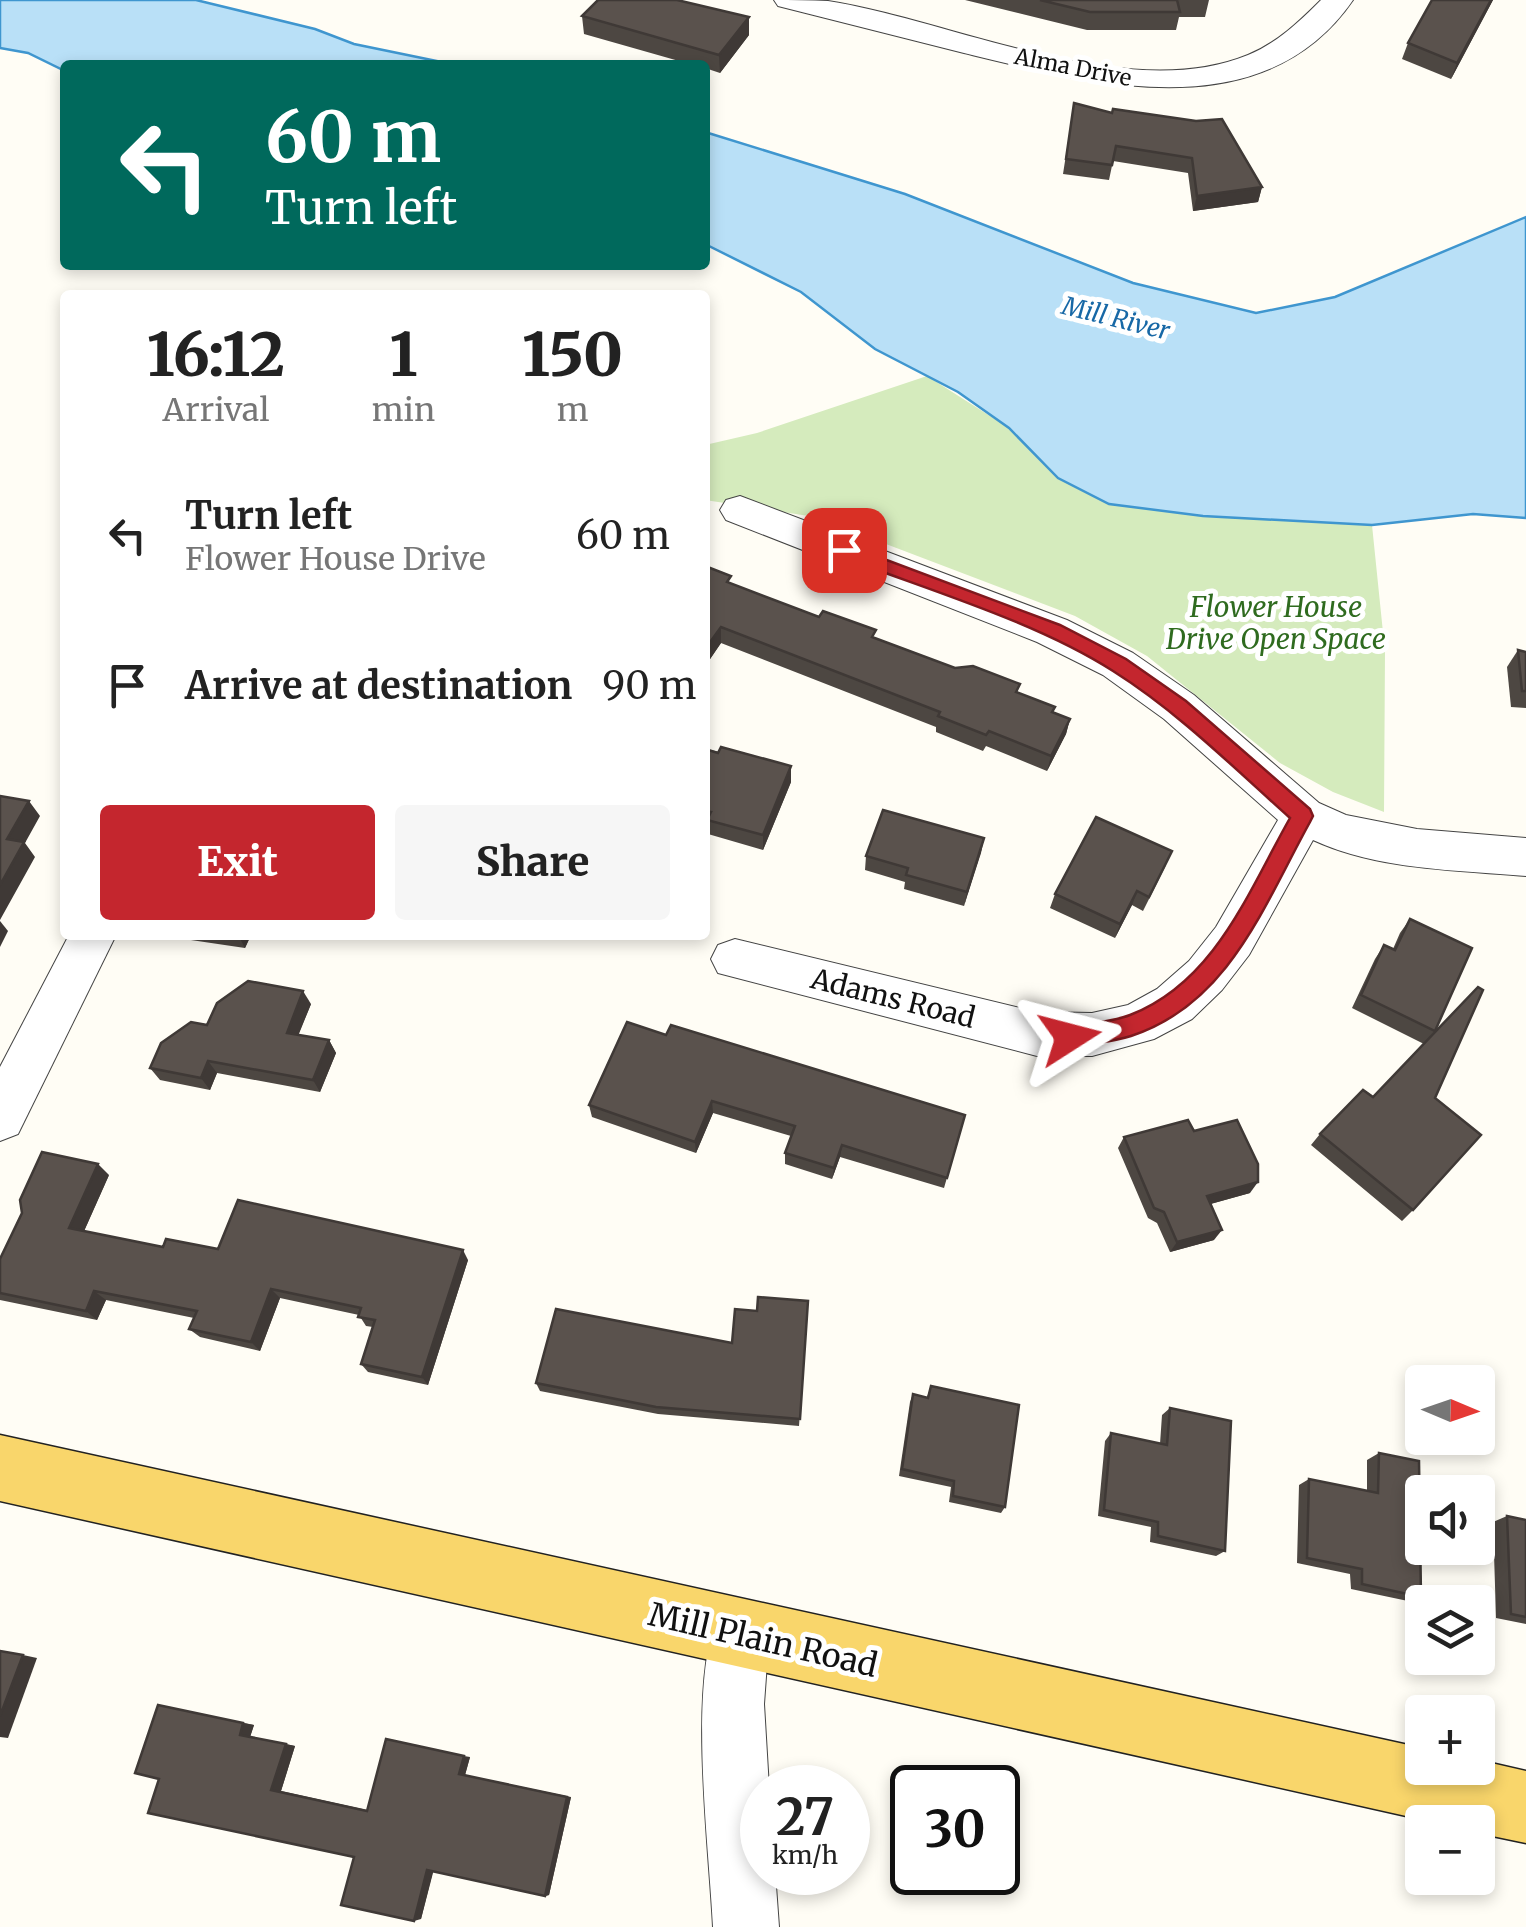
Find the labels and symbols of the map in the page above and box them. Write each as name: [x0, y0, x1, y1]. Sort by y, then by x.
street label: Alma Drive: [1011, 42, 1134, 92]
water label: Mill River: [1058, 289, 1174, 347]
pin: [802, 508, 887, 593]
park label: Flower House Drive Open Space: [1165, 589, 1386, 657]
street label: Adams Road: [806, 960, 979, 1036]
position arrow: [1018, 985, 1122, 1089]
north arrow: [1405, 1365, 1495, 1455]
street label: Mill Plain Road: [645, 1594, 881, 1686]
speed limit sign: 30: [890, 1765, 1020, 1895]

